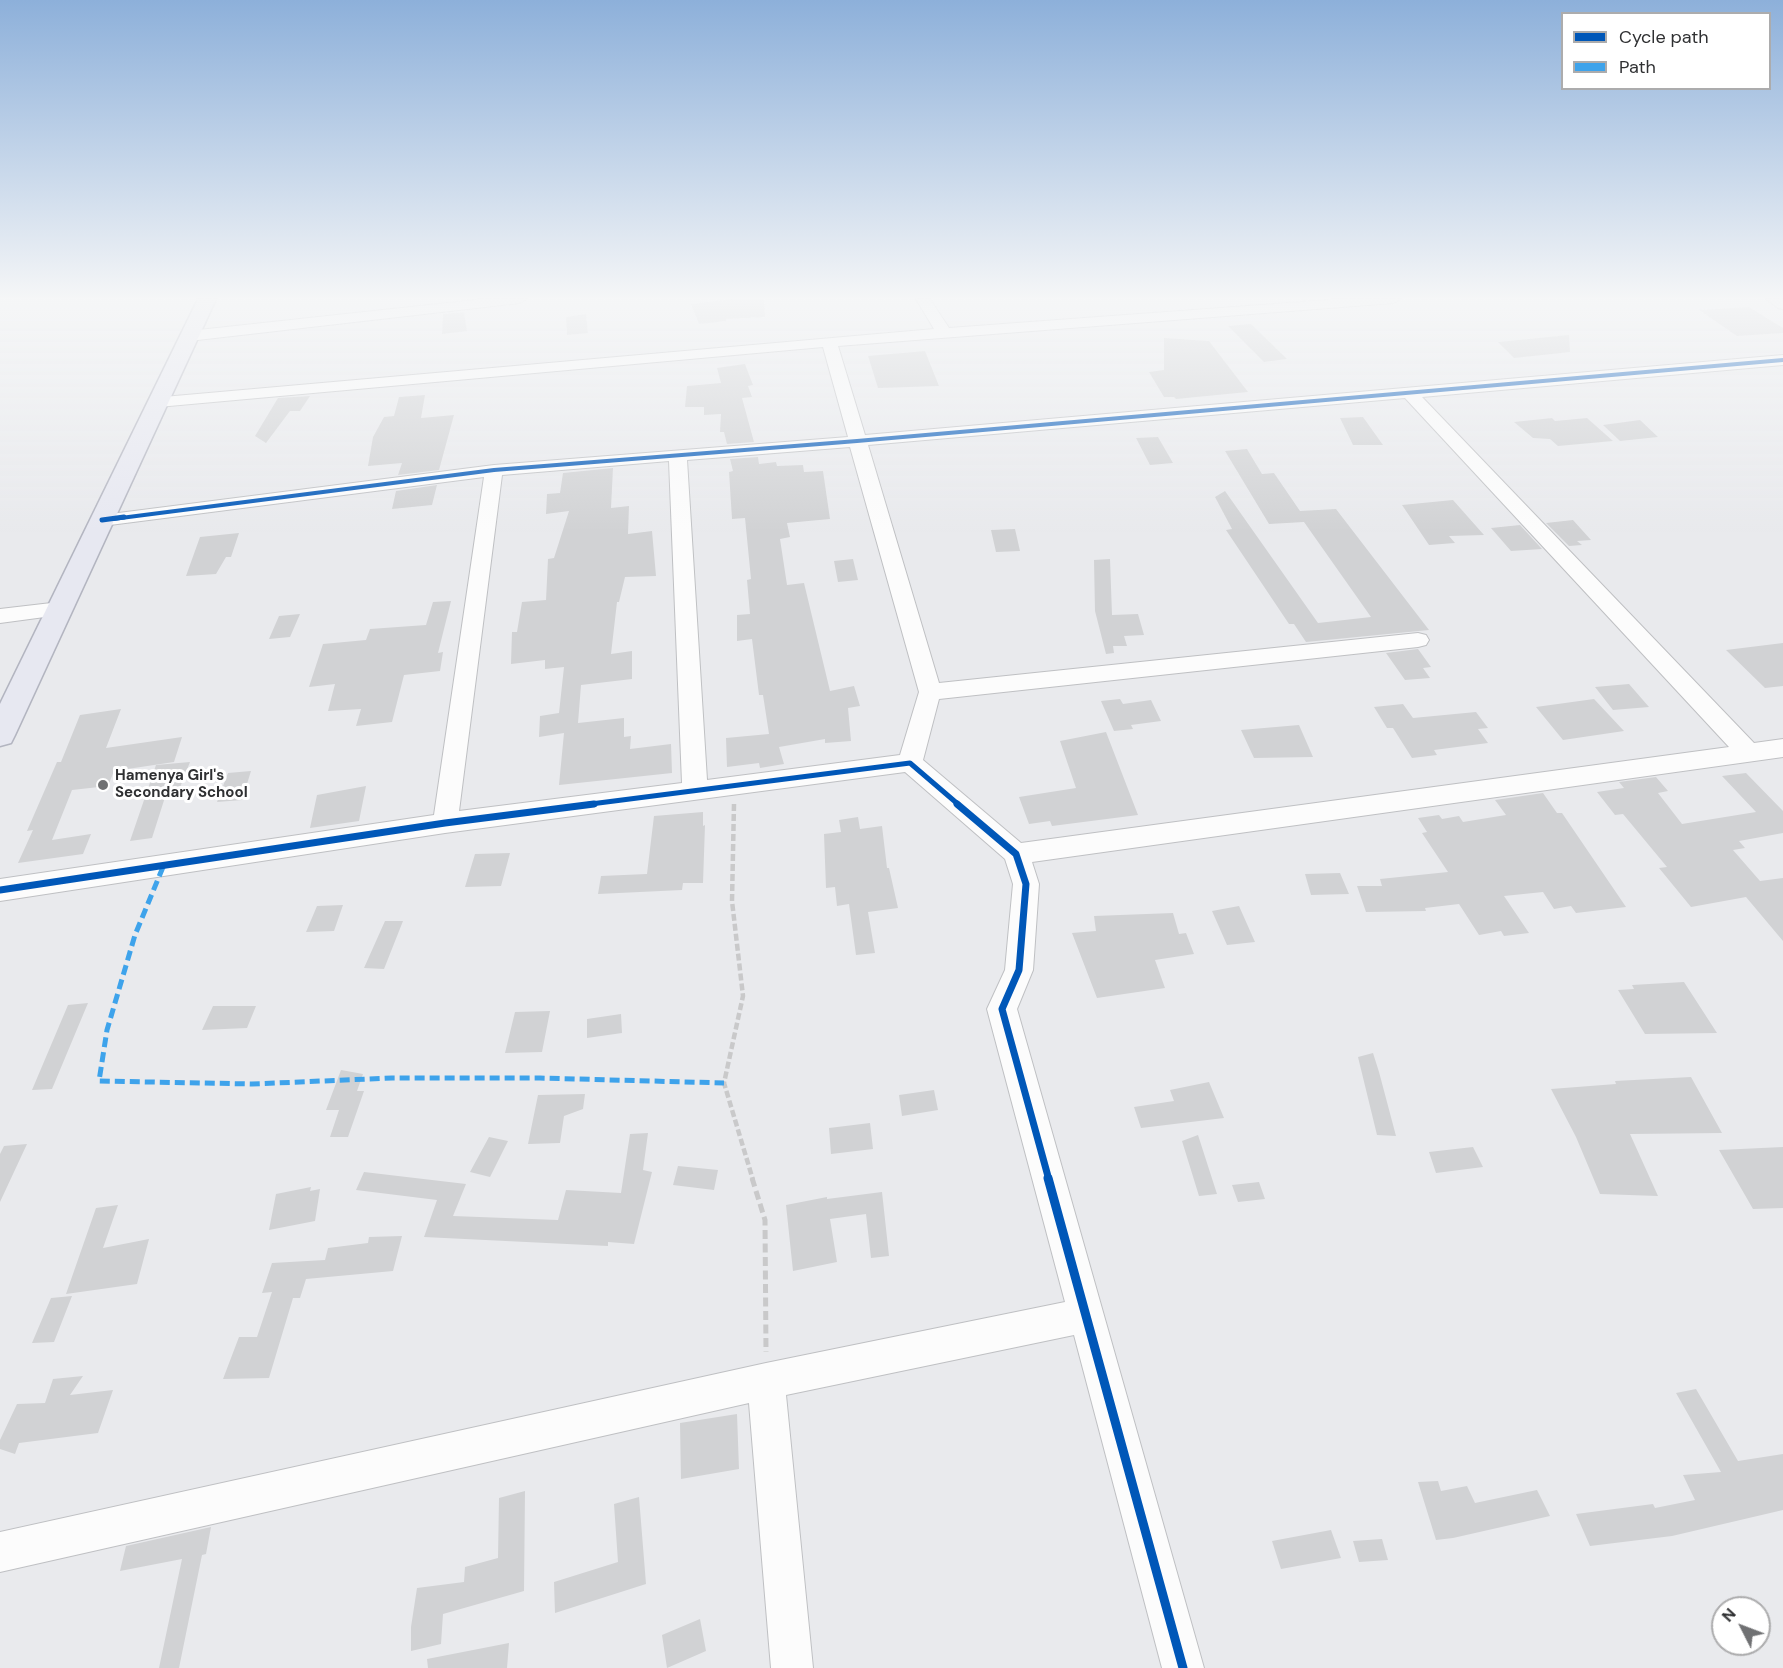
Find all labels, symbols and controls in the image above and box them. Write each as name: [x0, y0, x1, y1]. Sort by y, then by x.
legend: [1561, 12, 1771, 90]
text: Cycle path: [1619, 25, 1709, 49]
text: Path: [1619, 55, 1656, 79]
place label: Hamenya Girl's Secondary School: [115, 767, 248, 802]
marker: Hamenya Girl's Secondary School: [96, 778, 110, 792]
north arrow: [1711, 1596, 1771, 1656]
text: N: [1717, 1604, 1740, 1626]

